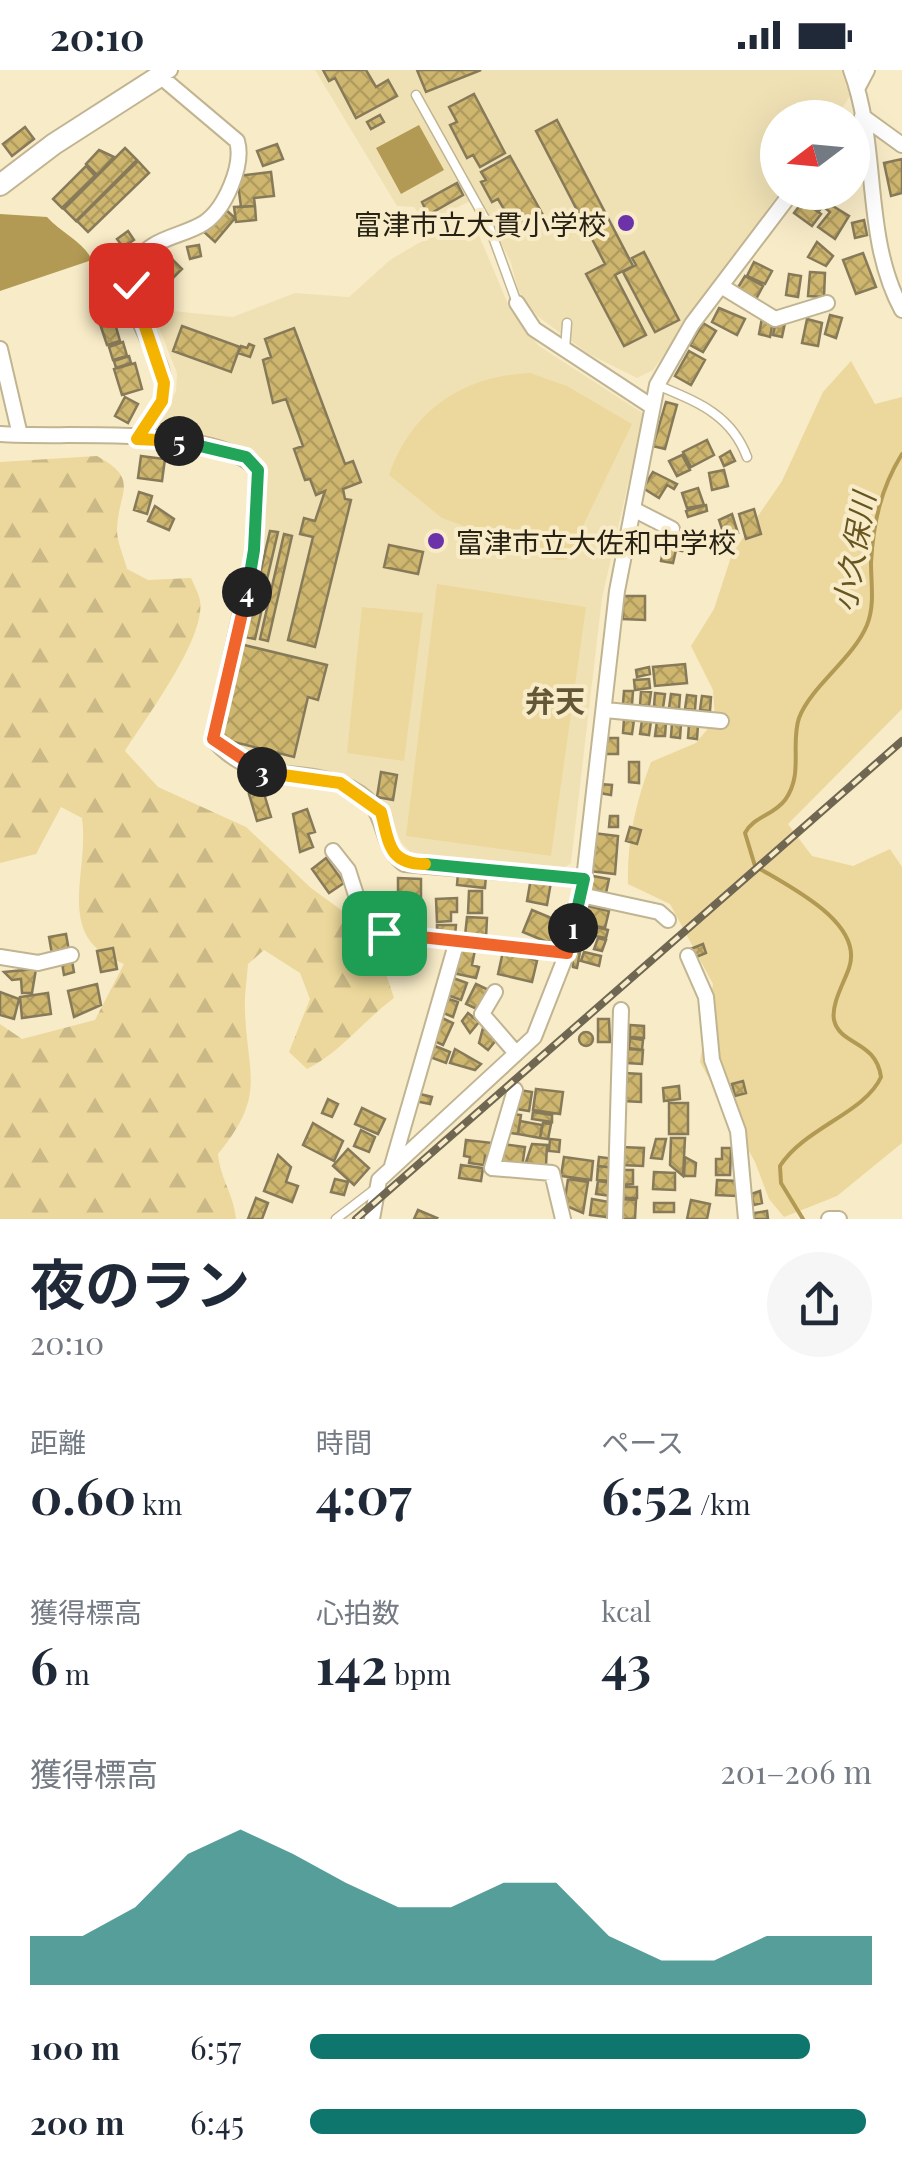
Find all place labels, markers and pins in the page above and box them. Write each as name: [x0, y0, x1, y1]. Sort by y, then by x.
place label: 富津市立大貫小学校: [354, 205, 606, 242]
marker: 富津市立大貫小学校: [615, 212, 637, 234]
pin: [89, 243, 174, 328]
pin: 5: [154, 416, 204, 466]
place label: 富津市立大佐和中学校: [456, 523, 736, 560]
marker: 富津市立大佐和中学校: [425, 530, 447, 552]
pin: 4: [222, 567, 272, 617]
pin: 3: [237, 747, 287, 797]
pin: [342, 891, 427, 976]
pin: 1: [548, 903, 598, 953]

